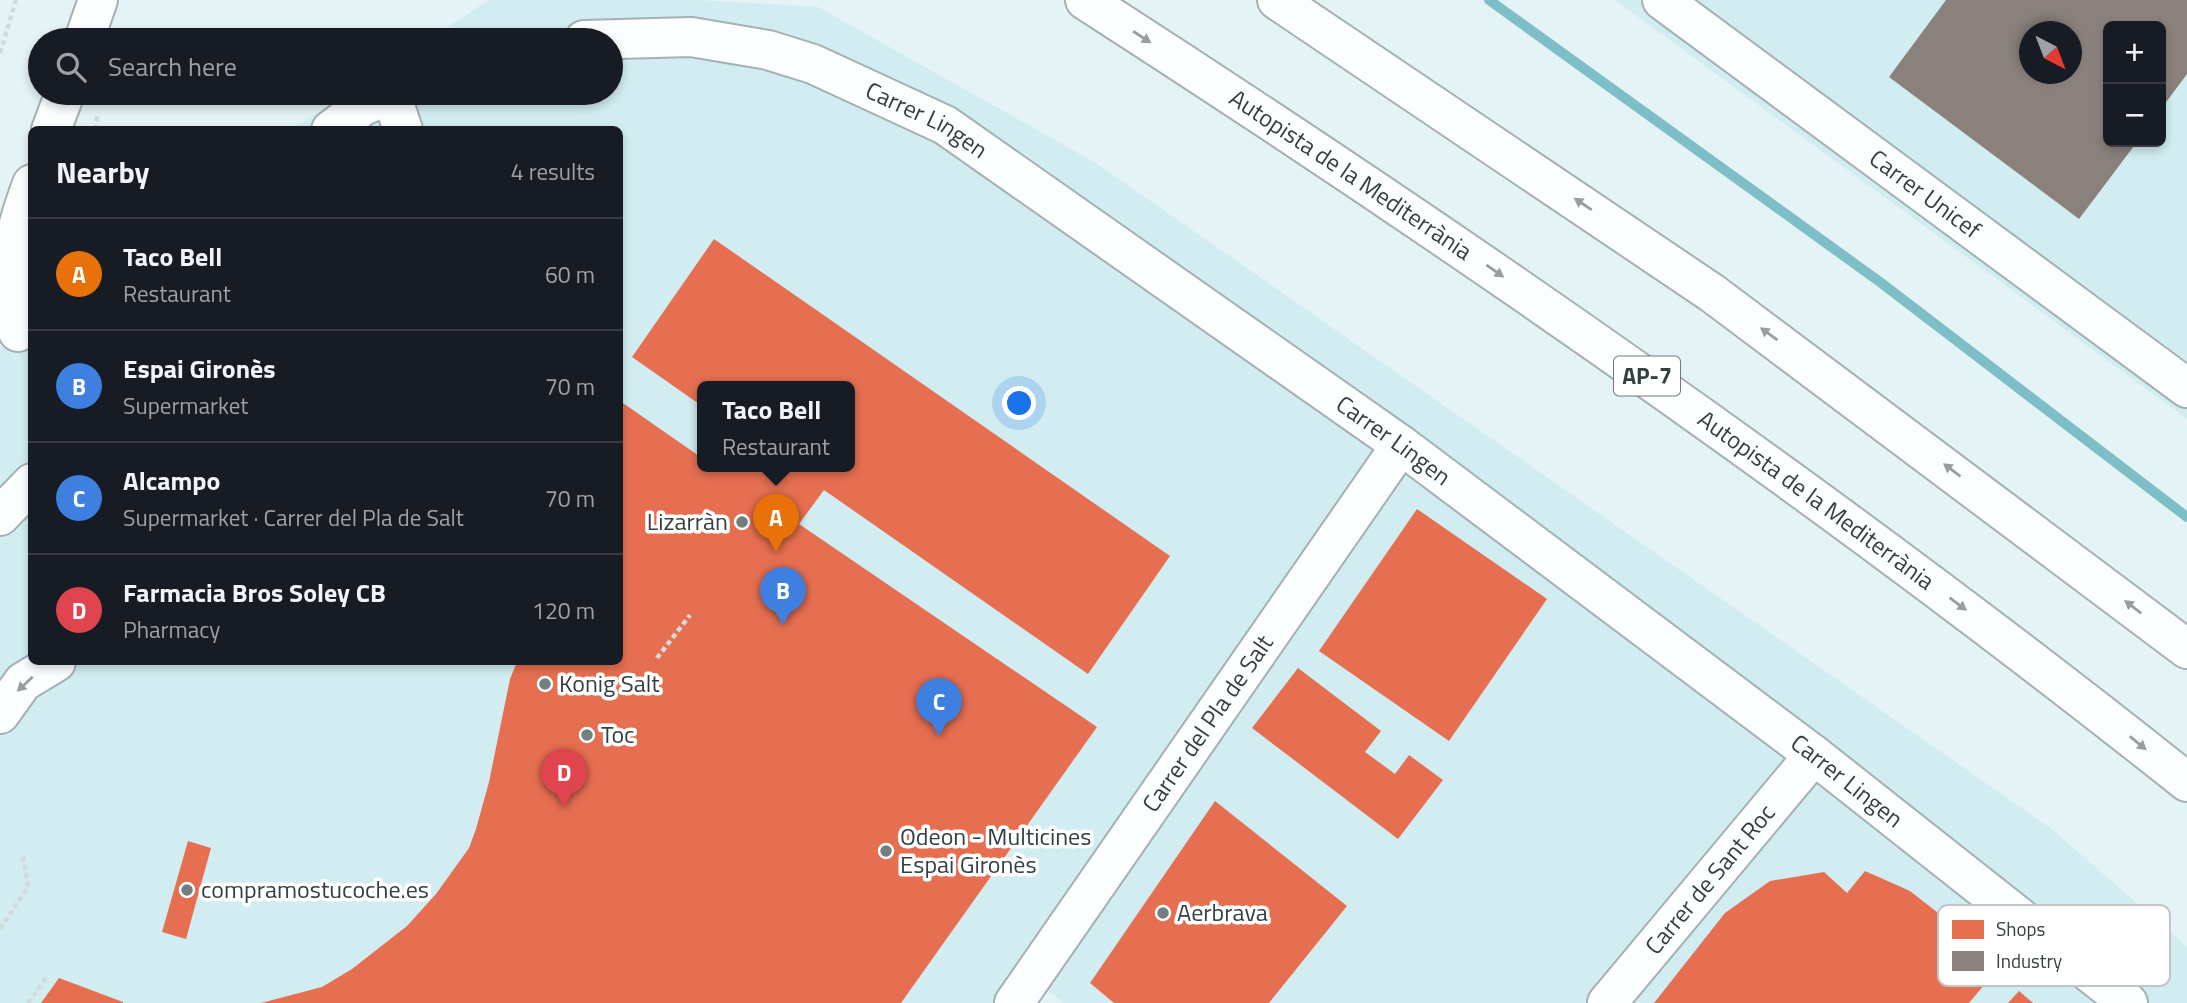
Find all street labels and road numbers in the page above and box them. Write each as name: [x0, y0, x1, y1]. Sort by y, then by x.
street label: Carrer Lingen: [860, 72, 996, 167]
street label: Autopista de la Mediterrània: [1223, 80, 1480, 269]
street label: Carrer Unicef: [1862, 140, 1989, 247]
road number: AP-7: [1614, 356, 1680, 396]
street label: Carrer Lingen: [1329, 386, 1459, 494]
street label: Autopista de la Mediterrània: [1691, 401, 1943, 598]
street label: Carrer del Pla de Salt: [1133, 626, 1282, 819]
street label: Carrer Lingen: [1784, 725, 1911, 836]
street label: Carrer de Sant Roc: [1636, 796, 1783, 962]

